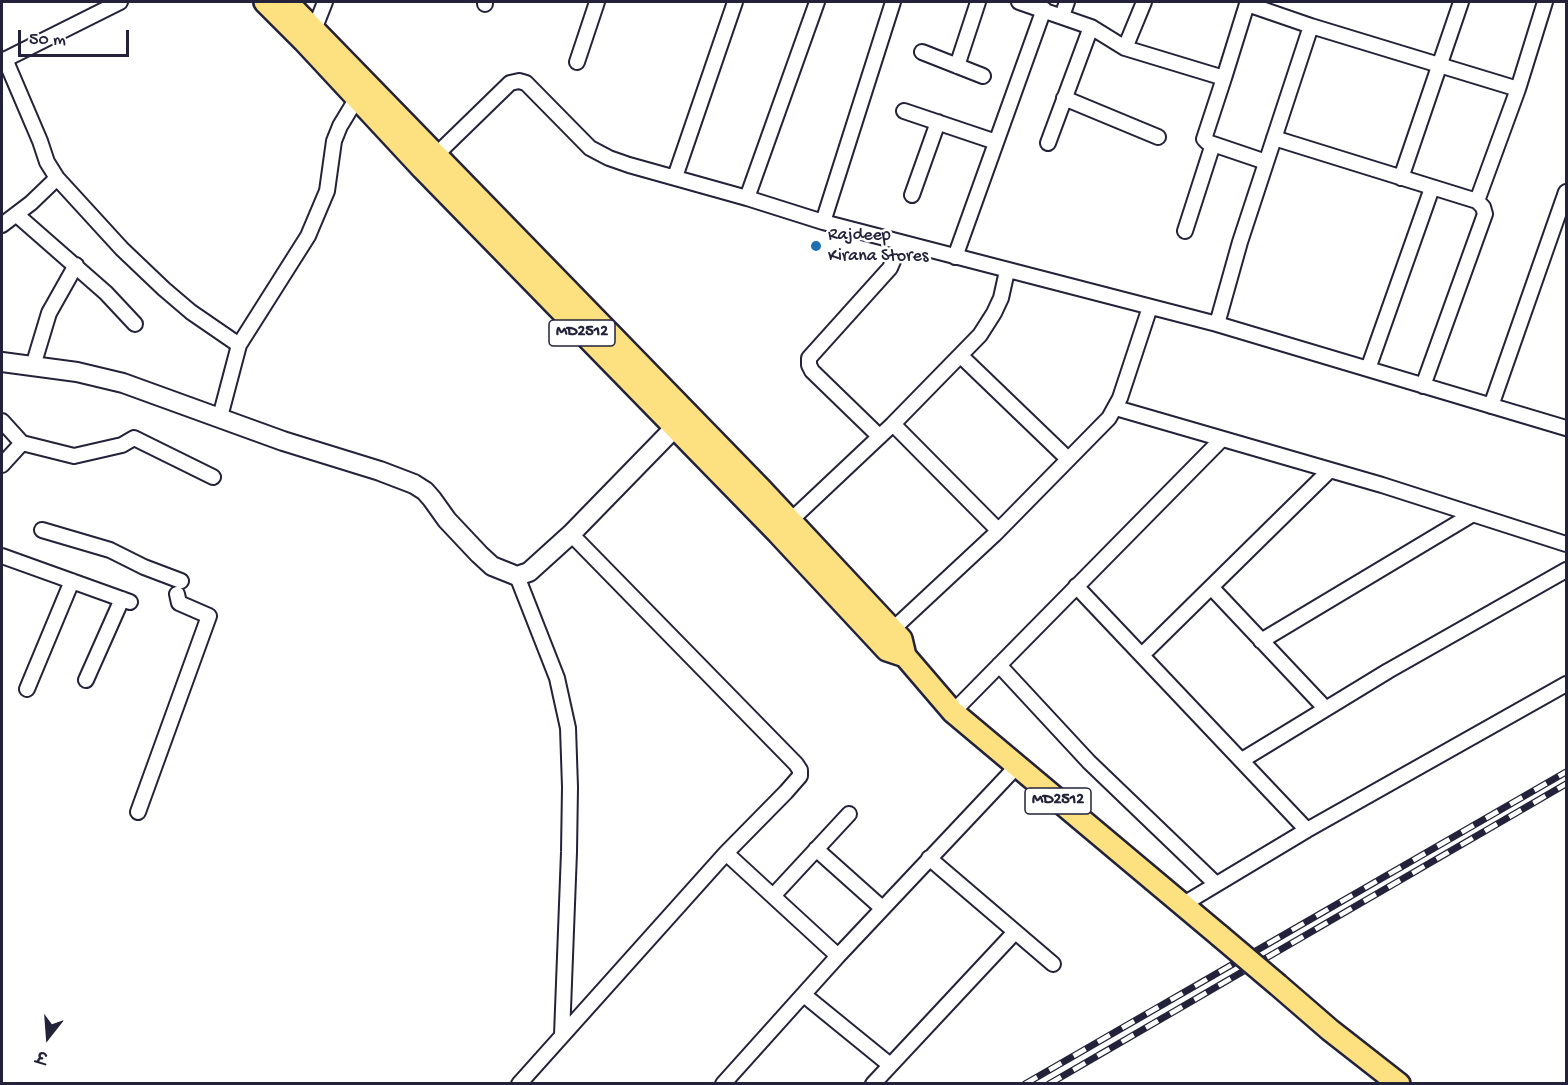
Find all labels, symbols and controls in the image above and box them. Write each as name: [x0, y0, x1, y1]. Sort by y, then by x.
scale bar: [21, 18, 132, 56]
text: 50 m: [29, 30, 66, 51]
place label: Rajdeep Kirana Stores: [828, 225, 928, 268]
marker: Rajdeep Kirana Stores: [809, 239, 823, 253]
road number: MD2512: [549, 320, 615, 346]
road number: MD2512: [1025, 788, 1091, 814]
north arrow: [18, 1007, 78, 1067]
text: उ: [35, 1044, 50, 1065]

